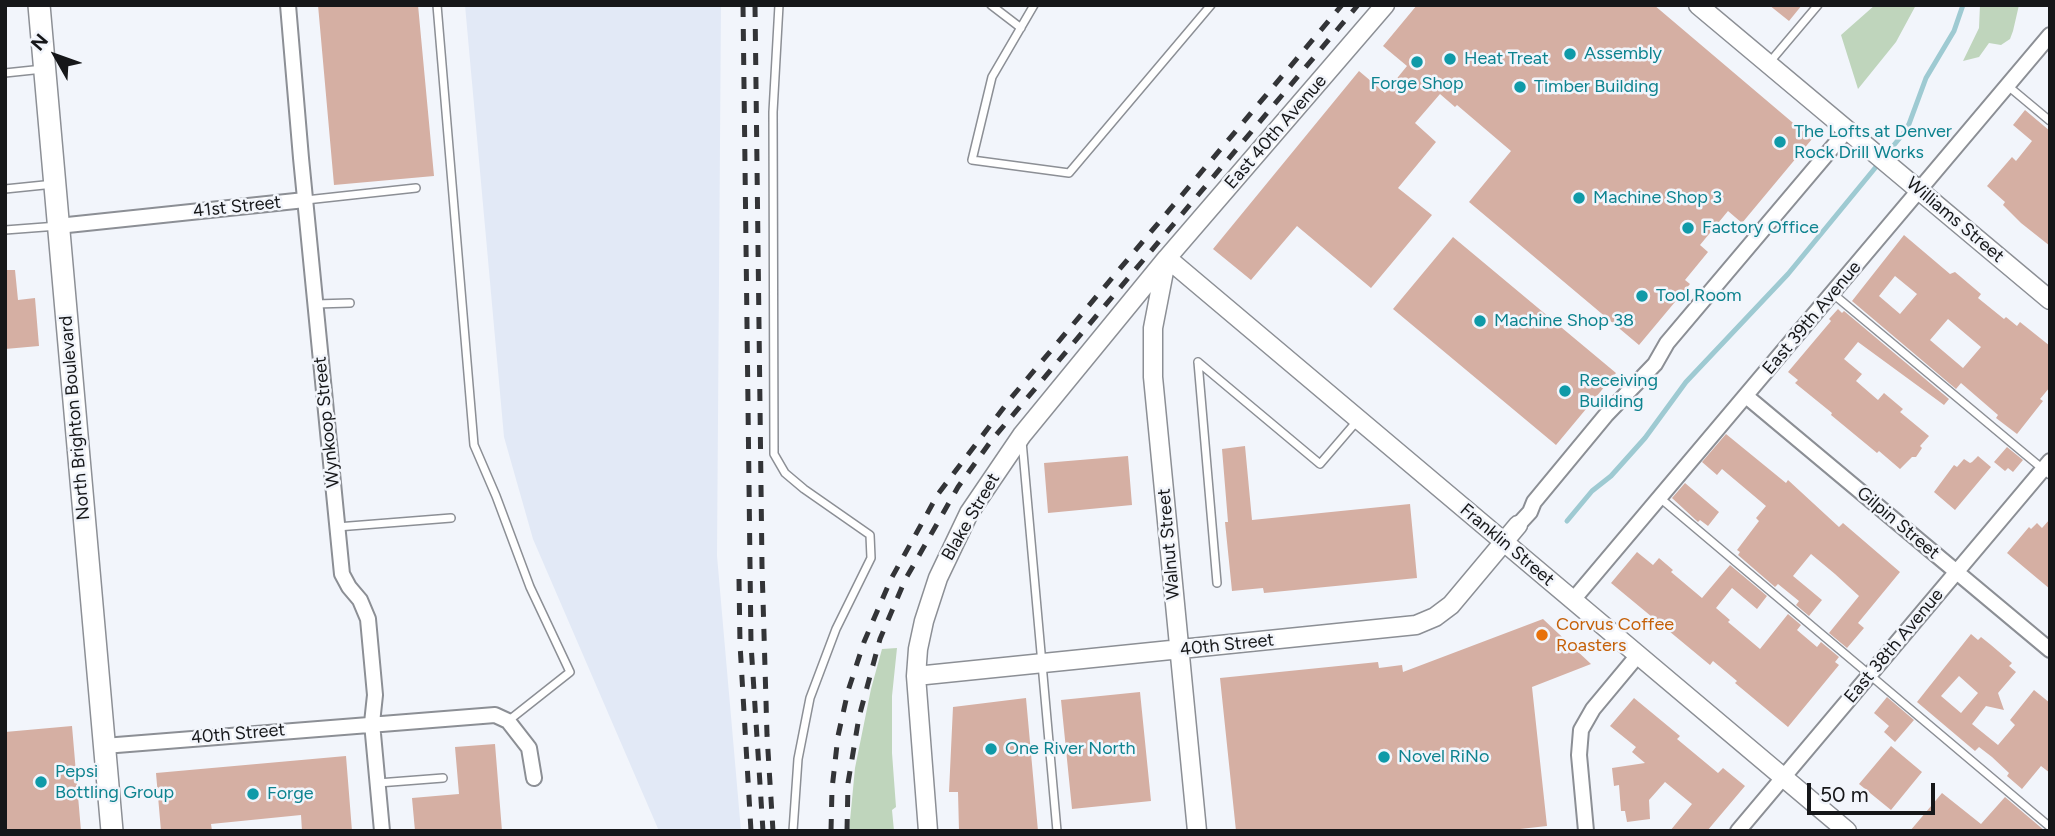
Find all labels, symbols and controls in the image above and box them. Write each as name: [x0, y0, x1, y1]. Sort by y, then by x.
north arrow: [21, 21, 91, 91]
text: N: [26, 29, 53, 55]
place label: Assembly: [1584, 43, 1662, 65]
marker: Assembly: [1562, 46, 1578, 62]
place label: Heat Treat: [1464, 48, 1549, 70]
marker: Heat Treat: [1442, 51, 1458, 67]
marker: Forge Shop: [1409, 54, 1425, 70]
street label: East 40th Avenue: [1220, 70, 1332, 194]
place label: Forge Shop: [1370, 73, 1464, 95]
place label: Timber Building: [1534, 76, 1659, 98]
marker: Timber Building: [1512, 79, 1528, 95]
place label: The Lofts at Denver Rock Drill Works: [1794, 121, 1952, 164]
marker: The Lofts at Denver Rock Drill Works: [1772, 134, 1788, 150]
street label: Williams Street: [1902, 173, 2008, 267]
place label: Machine Shop 3: [1593, 187, 1722, 209]
marker: Machine Shop 3: [1571, 190, 1587, 206]
street label: 41st Street: [192, 192, 282, 222]
place label: Factory Office: [1702, 217, 1819, 239]
marker: Factory Office: [1680, 220, 1696, 236]
street label: East 39th Avenue: [1758, 257, 1866, 379]
place label: Tool Room: [1656, 285, 1742, 307]
marker: Tool Room: [1634, 288, 1650, 304]
place label: Machine Shop 38: [1494, 310, 1634, 332]
marker: Machine Shop 38: [1472, 313, 1488, 329]
street label: North Brighton Boulevard: [55, 315, 95, 521]
street label: Wynkoop Street: [309, 355, 345, 489]
place label: Receiving Building: [1579, 370, 1658, 412]
marker: Receiving Building: [1557, 383, 1573, 399]
street label: Blake Street: [937, 469, 1005, 565]
street label: Gilpin Street: [1852, 482, 1944, 564]
street label: Walnut Street: [1153, 488, 1185, 600]
street label: Franklin Street: [1455, 499, 1559, 591]
street label: East 38th Avenue: [1840, 584, 1948, 708]
place label: Corvus Coffee Roasters: [1556, 614, 1674, 656]
marker: Corvus Coffee Roasters: [1534, 627, 1550, 643]
street label: 40th Street: [1179, 629, 1275, 661]
street label: 40th Street: [190, 719, 286, 749]
place label: One River North: [1005, 738, 1136, 760]
marker: One River North: [983, 741, 999, 757]
place label: Novel RiNo: [1398, 746, 1489, 768]
marker: Novel RiNo: [1376, 749, 1392, 765]
place label: Pepsi Bottling Group: [55, 761, 174, 804]
scale bar: [1810, 770, 1938, 814]
marker: Pepsi Bottling Group: [33, 774, 49, 790]
text: 50 m: [1820, 782, 1869, 807]
place label: Forge: [267, 783, 314, 805]
marker: Forge: [245, 786, 261, 802]

